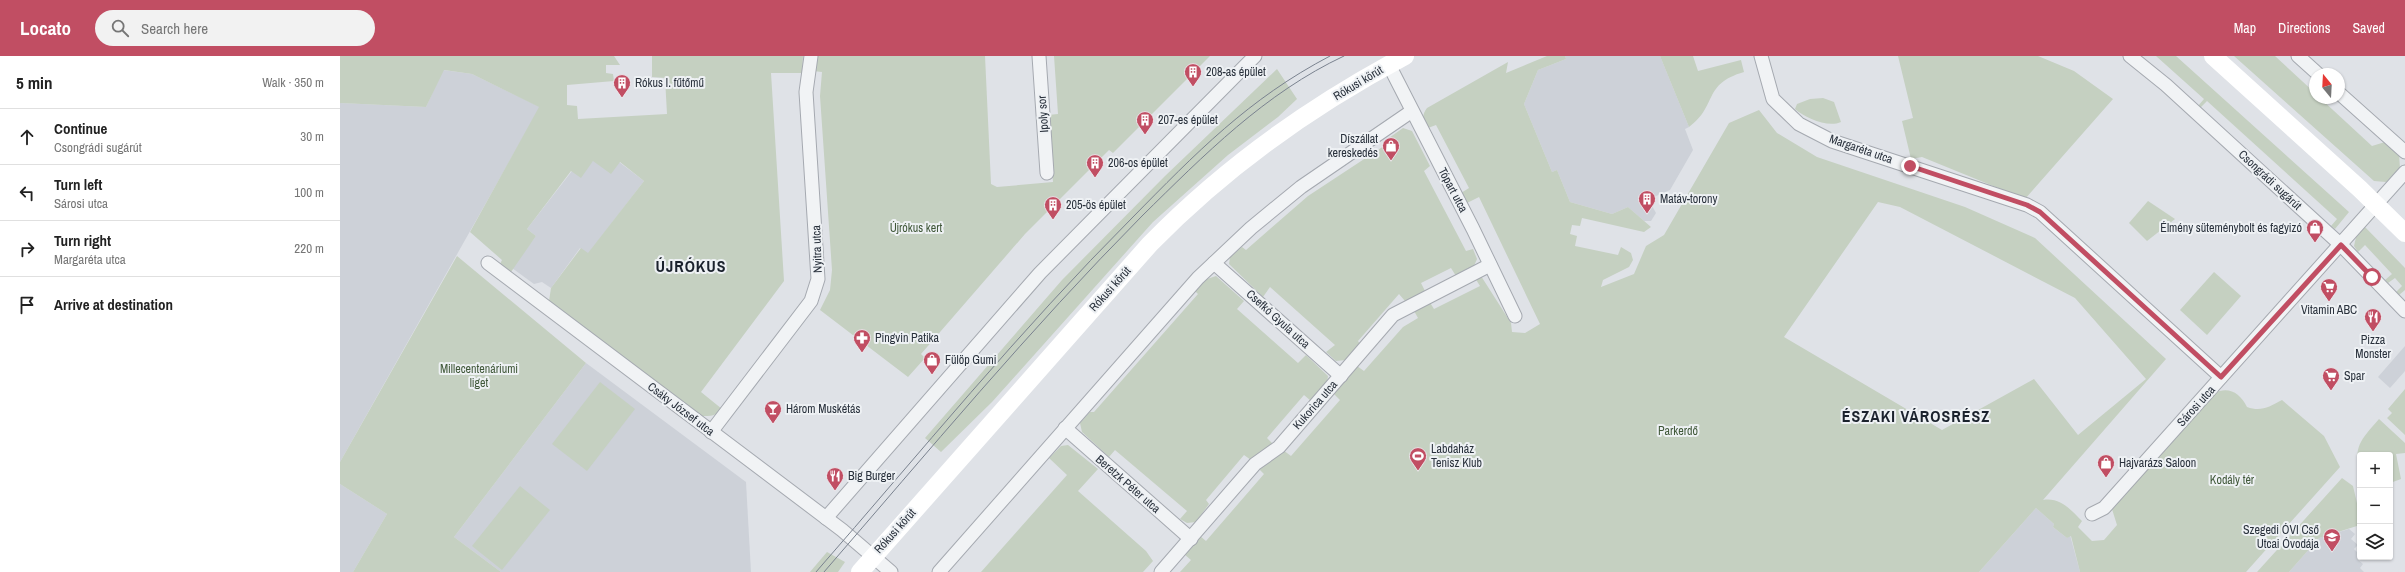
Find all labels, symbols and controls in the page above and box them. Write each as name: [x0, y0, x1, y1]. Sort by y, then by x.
search box: [95, 10, 375, 46]
text: Locato: [20, 15, 71, 41]
icon: search: [109, 17, 131, 39]
text: Search here: [141, 18, 208, 39]
text: Map: [2234, 19, 2256, 37]
text: Directions: [2278, 19, 2330, 37]
text: Saved: [2352, 19, 2385, 37]
building icon: 208-as épület: [1183, 62, 1203, 87]
street label: Rókusi körút: [1330, 62, 1386, 104]
place label: 208-as épület: [1206, 64, 1266, 80]
north arrow: [2309, 68, 2345, 104]
text: 5 min: [16, 71, 52, 94]
building icon: Rókus I. fűtőmű: [612, 73, 632, 98]
text: Walk · 350 m: [262, 74, 324, 91]
place label: Rókus I. fűtőmű: [635, 75, 704, 91]
street label: Ipoly sor: [1034, 94, 1052, 133]
building icon: 207-es épület: [1135, 110, 1155, 135]
place label: 207-es épület: [1158, 112, 1218, 128]
text: Continue: [54, 118, 107, 139]
icon: ahead: [16, 126, 38, 148]
text: 30 m: [300, 128, 324, 145]
place label: Díszállat kereskedés: [1328, 131, 1378, 161]
street label: Margaréta utca: [1827, 131, 1895, 168]
shop icon: Díszállat kereskedés: [1381, 136, 1401, 161]
text: Csongrádi sugárút: [54, 139, 142, 156]
street label: Csongrádi sugárút: [2235, 147, 2305, 214]
building icon: 206-os épület: [1085, 153, 1105, 178]
place label: 206-os épület: [1108, 155, 1168, 171]
route end: [1901, 157, 1919, 175]
street label: Tópart utca: [1435, 165, 1472, 216]
text: Turn left: [54, 174, 102, 195]
icon: left: [16, 182, 38, 204]
text: 100 m: [294, 184, 324, 201]
building icon: Matáv-torony: [1637, 189, 1657, 214]
place label: Matáv-torony: [1660, 191, 1718, 207]
text: Sárosi utca: [54, 195, 108, 212]
building icon: 205-ös épület: [1043, 195, 1063, 220]
place label: 205-ös épület: [1066, 197, 1126, 213]
shop icon: Élmény süteménybolt és fagyizó: [2305, 218, 2325, 243]
park label: Újrókus kert: [890, 220, 943, 236]
place label: Élmény süteménybolt és fagyizó: [2160, 220, 2302, 236]
street label: Nyitra utca: [808, 224, 826, 273]
text: Turn right: [54, 230, 111, 251]
icon: right: [16, 238, 38, 260]
text: 220 m: [294, 240, 324, 257]
text: Margaréta utca: [54, 251, 126, 268]
district label: ÚJRÓKUS: [655, 255, 727, 277]
street label: Rókusi körút: [1086, 263, 1135, 315]
route start: [2363, 268, 2381, 286]
supermarket icon: Vitamin ABC: [2319, 277, 2339, 302]
street label: Csefkó Gyula utca: [1243, 286, 1314, 352]
icon: arrive: [16, 294, 38, 316]
text: Arrive at destination: [54, 294, 173, 315]
place label: Vitamin ABC: [2301, 302, 2357, 318]
restaurant icon: Pizza Monster: [2363, 307, 2383, 332]
pharmacy icon: Pingvin Patika: [852, 328, 872, 353]
place label: Pingvin Patika: [875, 330, 940, 346]
place label: Pizza Monster: [2355, 332, 2391, 362]
shop icon: Fülöp Gumi: [922, 350, 942, 375]
place label: Fülöp Gumi: [945, 352, 996, 368]
park label: Millecentenáriumi liget: [440, 361, 518, 391]
supermarket icon: Spar: [2321, 366, 2341, 391]
place label: Spar: [2344, 368, 2366, 384]
street label: Kukorica utca: [1289, 377, 1341, 433]
street label: Csáky József utca: [644, 379, 718, 440]
street label: Sárosi utca: [2173, 382, 2219, 430]
bar icon: Három Muskétás: [763, 399, 783, 424]
place label: Három Muskétás: [786, 401, 860, 417]
district label: ÉSZAKI VÁROSRÉSZ: [1842, 405, 1990, 427]
park label: Parkerdő: [1658, 423, 1698, 439]
place label: Labdaház Tenisz Klub: [1431, 441, 1482, 471]
sports icon: Labdaház Tenisz Klub: [1408, 446, 1428, 471]
street label: Beretzk Péter utca: [1092, 451, 1164, 517]
map controls: [2357, 452, 2393, 560]
button: +: [2357, 452, 2393, 488]
shop icon: Hajvarázs Saloon: [2096, 453, 2116, 478]
place label: Hajvarázs Saloon: [2119, 455, 2196, 471]
restaurant icon: Big Burger: [825, 466, 845, 491]
place label: Big Burger: [848, 468, 896, 484]
park label: Kodály tér: [2210, 472, 2255, 488]
button: −: [2357, 488, 2393, 524]
street label: Rókusi körút: [871, 505, 920, 557]
place label: Szegedi ÓVI Cső Utcai Óvodája: [2243, 522, 2320, 552]
button: layers: [2357, 524, 2393, 560]
school or university icon: Szegedi ÓVI Cső Utcai Óvodája: [2322, 527, 2342, 552]

